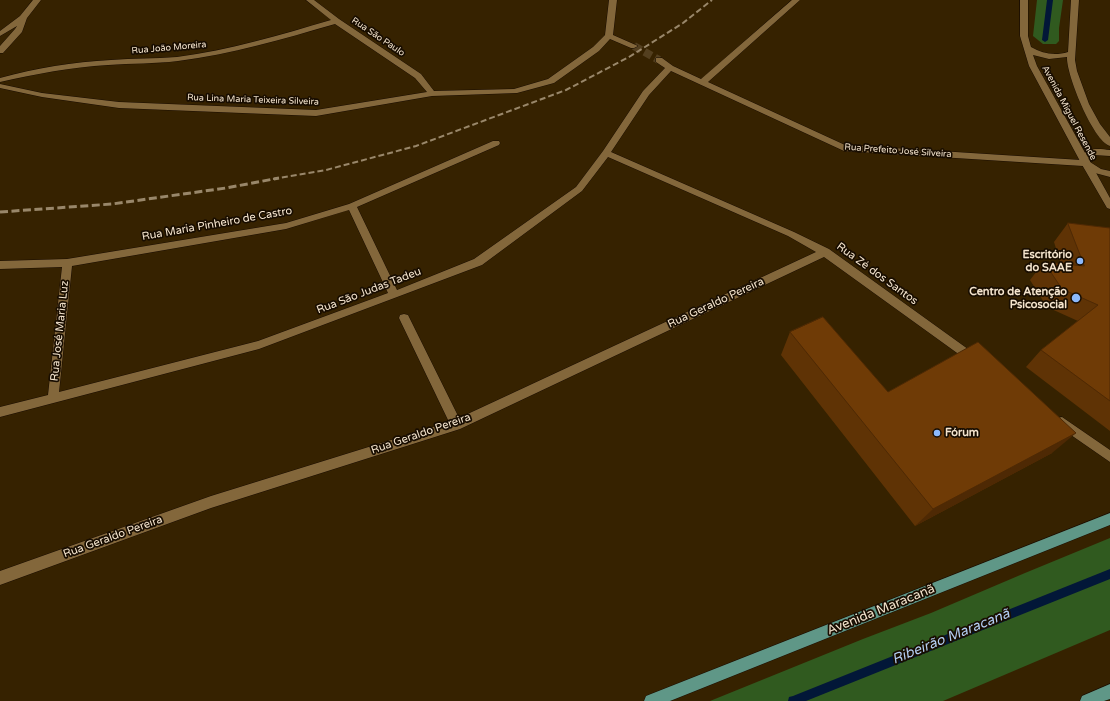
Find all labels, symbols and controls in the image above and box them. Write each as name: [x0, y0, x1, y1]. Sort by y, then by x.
street label: Rua São Paulo: [349, 15, 407, 59]
street label: Rua João Moreira: [131, 39, 207, 57]
street label: Avenida Miguel Resende: [1039, 64, 1099, 162]
street label: Rua Lina Maria Teixeira Silveira: [187, 92, 319, 108]
street label: Rua Prefeito José Silveira: [844, 142, 952, 160]
street label: Rua Maria Pinheiro de Castro: [141, 204, 293, 244]
street label: Rua Zé dos Santos: [834, 240, 920, 308]
place label: Escritório do SAAE: [1023, 248, 1072, 274]
marker: Escritório do SAAE: [1075, 256, 1085, 266]
street label: Rua São Judas Tadeu: [315, 265, 423, 317]
street label: Rua Geraldo Pereira: [666, 275, 766, 331]
street label: Rua José Maria Luz: [48, 280, 72, 382]
place label: Centro de Atenção Psicosocial: [969, 285, 1067, 311]
marker: Centro de Atenção Psicosocial: [1070, 292, 1082, 304]
street label: Rua Geraldo Pereira: [369, 411, 473, 457]
place label: Fórum: [945, 426, 979, 440]
marker: Fórum: [932, 428, 942, 438]
street label: Rua Geraldo Pereira: [62, 513, 164, 561]
street label: Avenida Maracanã: [825, 581, 937, 639]
water label: Ribeirão Maracanã: [890, 606, 1012, 668]

